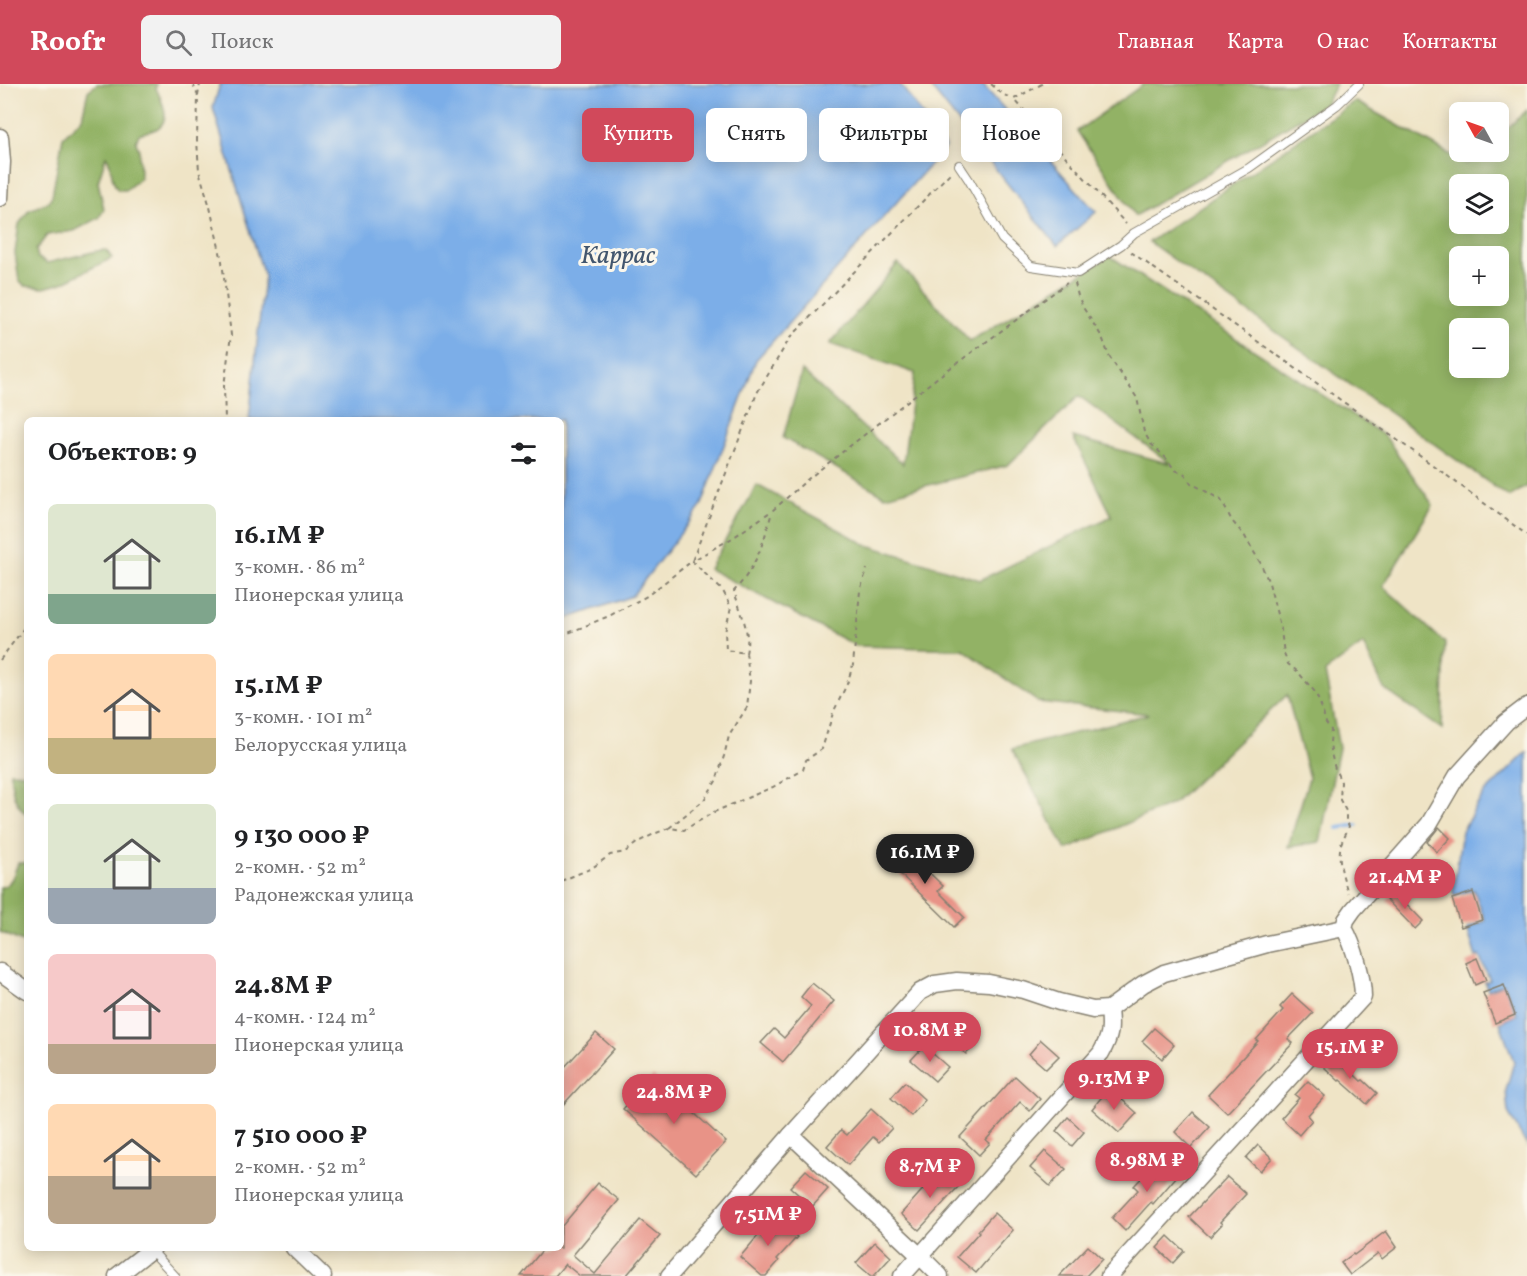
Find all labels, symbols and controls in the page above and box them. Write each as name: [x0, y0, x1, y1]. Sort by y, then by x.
search box: [141, 15, 561, 69]
text: Roofr: [30, 23, 105, 62]
icon: search: [162, 26, 195, 59]
text: Поиск: [210, 27, 273, 58]
text: Главная: [1117, 28, 1194, 57]
text: Карта: [1227, 28, 1284, 57]
text: О нас: [1317, 28, 1369, 57]
text: Контакты: [1402, 28, 1497, 57]
north arrow: [1449, 102, 1509, 162]
map controls: [1449, 102, 1509, 378]
chip: Купить: [582, 108, 694, 162]
chip: Снять: [706, 108, 807, 162]
chip: Фильтры: [819, 108, 949, 162]
chip: Новое: [961, 108, 1062, 162]
button: layers: [1449, 174, 1509, 234]
water label: Каррас: [581, 238, 656, 274]
button: +: [1449, 246, 1509, 306]
button: −: [1449, 318, 1509, 378]
text: Объектов: 9: [48, 435, 197, 471]
icon: filters: [507, 437, 540, 470]
text: 16.1M ₽: [234, 518, 325, 554]
icon: home: [96, 528, 168, 600]
text: 3-комн. · 86 m²: [234, 554, 365, 582]
text: Пионерская улица: [234, 582, 404, 610]
text: 15.1M ₽: [234, 668, 323, 704]
icon: home: [96, 678, 168, 750]
text: 3-комн. · 101 m²: [234, 704, 373, 732]
text: Белорусская улица: [234, 732, 407, 760]
text: 9 130 000 ₽: [234, 818, 370, 854]
icon: home: [96, 828, 168, 900]
pin: 16.1M ₽: [870, 834, 980, 885]
text: 16.1M ₽: [890, 839, 960, 867]
text: 2-комн. · 52 m²: [234, 854, 366, 882]
pin: 21.4M ₽: [1350, 859, 1460, 910]
text: 21.4M ₽: [1368, 864, 1442, 892]
text: Радонежская улица: [234, 882, 414, 910]
text: 24.8M ₽: [234, 968, 333, 1004]
icon: home: [96, 978, 168, 1050]
text: 4-комн. · 124 m²: [234, 1004, 376, 1032]
pin: 10.8M ₽: [875, 1012, 985, 1063]
text: 10.8M ₽: [893, 1017, 967, 1045]
pin: 15.1M ₽: [1295, 1029, 1405, 1080]
text: Пионерская улица: [234, 1032, 404, 1060]
text: 15.1M ₽: [1316, 1034, 1384, 1062]
pin: 9.13M ₽: [1059, 1060, 1169, 1111]
text: 9.13M ₽: [1078, 1065, 1150, 1093]
pin: 24.8M ₽: [619, 1074, 729, 1125]
text: 24.8M ₽: [636, 1079, 712, 1107]
text: 7 510 000 ₽: [234, 1118, 367, 1154]
icon: home: [96, 1128, 168, 1200]
pin: 8.98M ₽: [1092, 1142, 1202, 1193]
text: 8.98M ₽: [1109, 1147, 1185, 1175]
pin: 8.7M ₽: [881, 1148, 979, 1199]
text: 8.7M ₽: [899, 1153, 961, 1181]
text: 2-комн. · 52 m²: [234, 1154, 366, 1182]
text: Пионерская улица: [234, 1182, 404, 1210]
pin: 7.51M ₽: [713, 1196, 823, 1247]
text: 7.51M ₽: [734, 1201, 802, 1229]

